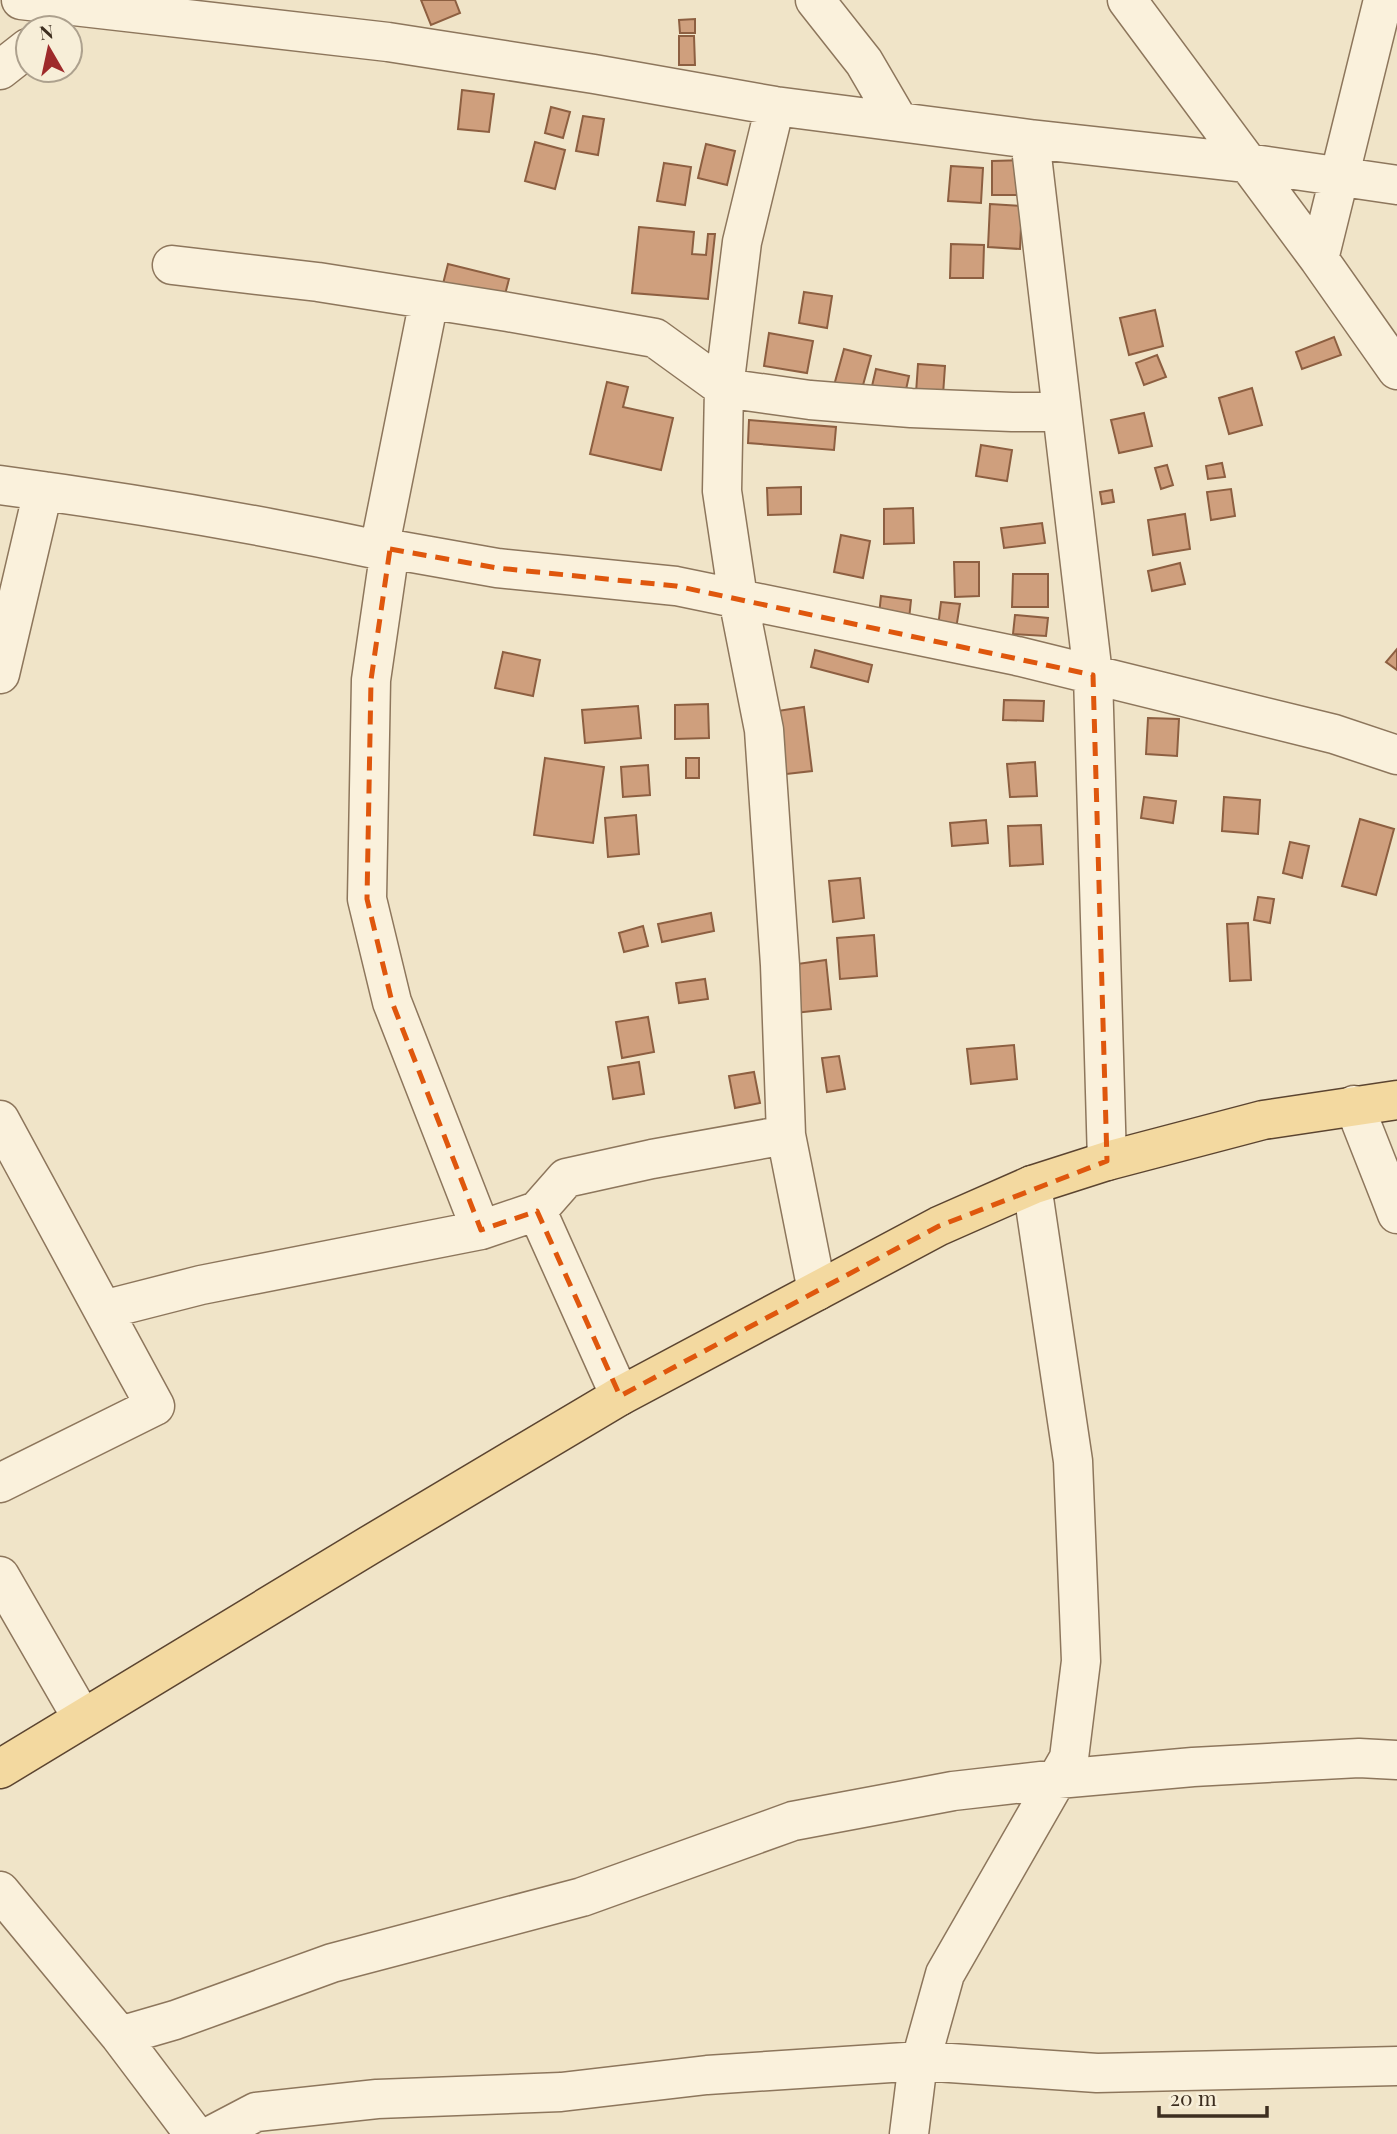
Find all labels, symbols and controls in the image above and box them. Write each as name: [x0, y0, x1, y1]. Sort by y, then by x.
north arrow: [14, 14, 84, 84]
text: N: [37, 17, 55, 45]
scale bar: [1159, 2074, 1268, 2118]
text: 20 m: [1170, 2083, 1217, 2111]

